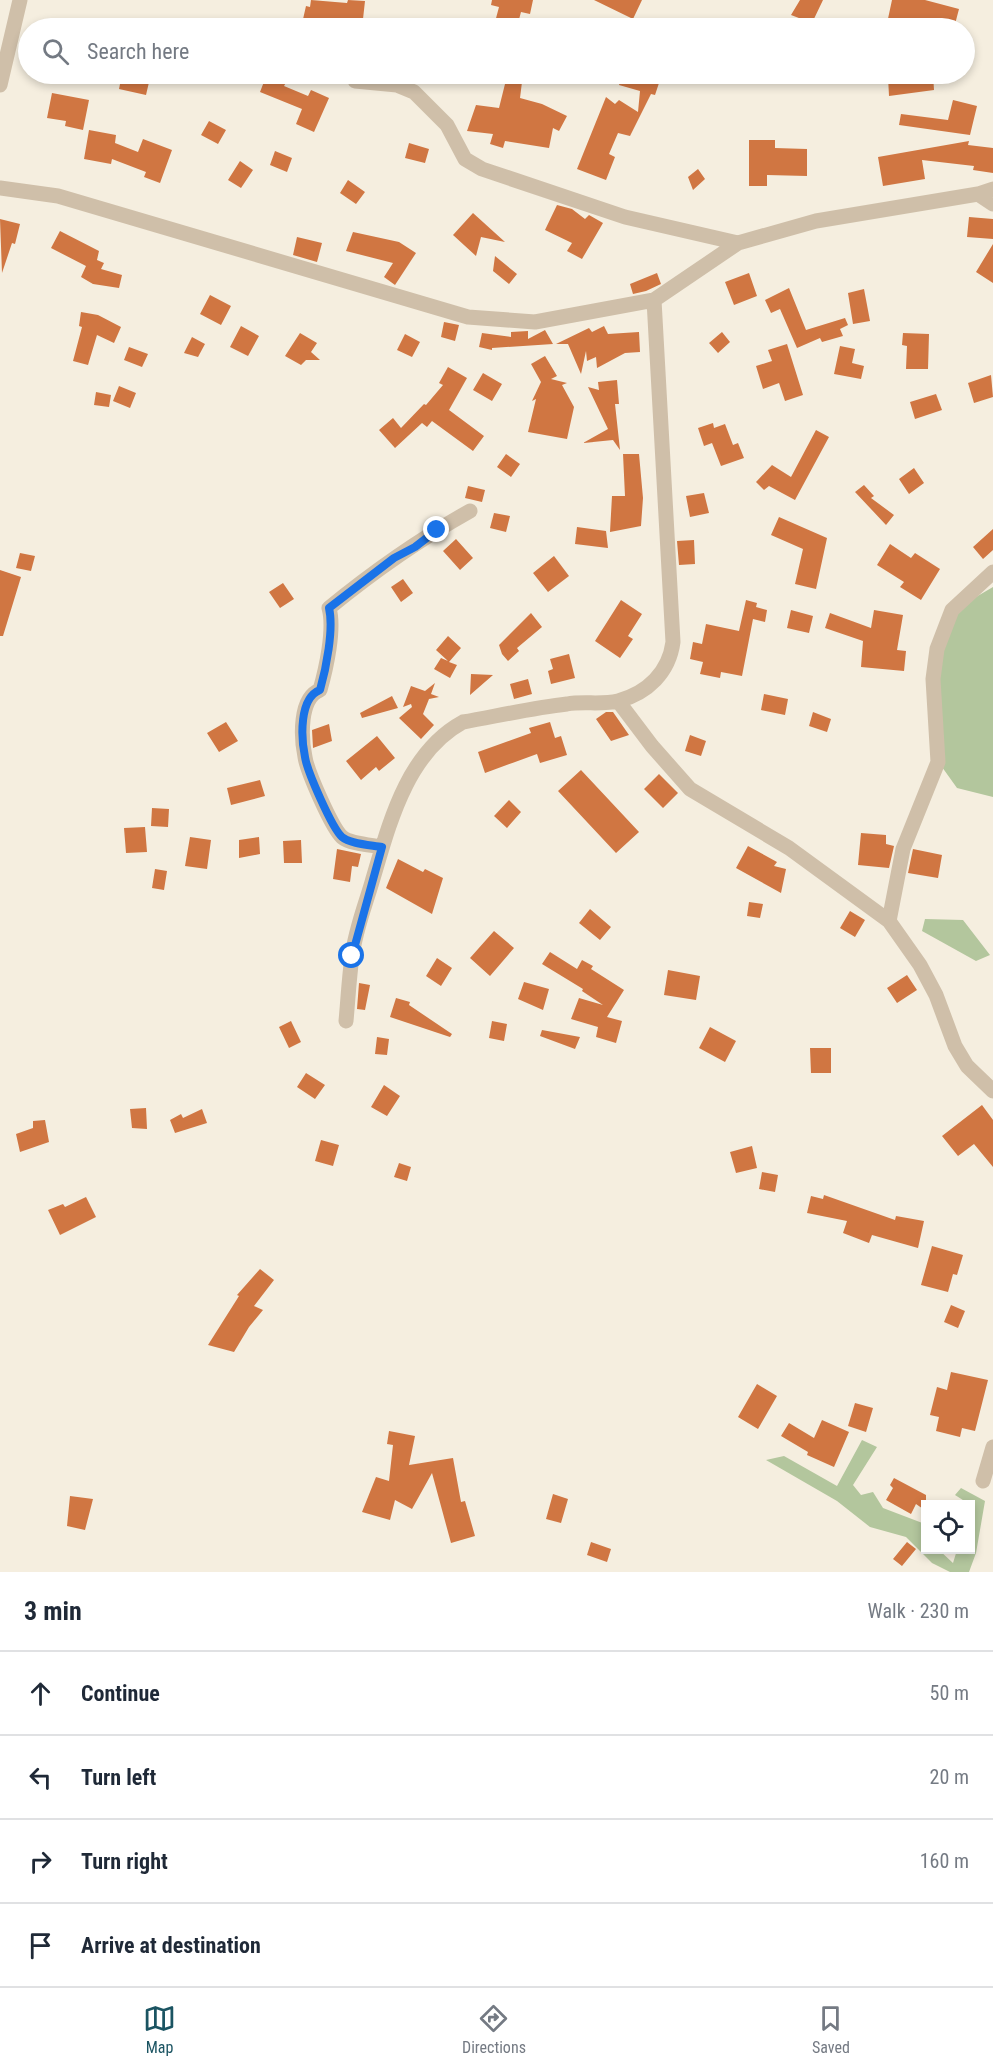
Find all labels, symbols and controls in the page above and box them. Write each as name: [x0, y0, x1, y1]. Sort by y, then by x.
search box: [18, 18, 975, 84]
icon: search: [39, 35, 72, 68]
text: Search here: [87, 39, 189, 64]
route end: [423, 516, 449, 542]
route start: [338, 942, 364, 968]
map controls: [921, 1500, 975, 1554]
button: locate: [921, 1500, 975, 1554]
text: 3 min: [24, 1596, 82, 1626]
text: Walk · 230 m: [868, 1599, 969, 1623]
icon: ahead: [24, 1677, 57, 1710]
text: Continue: [81, 1681, 160, 1706]
text: 50 m: [930, 1681, 969, 1705]
icon: left: [24, 1761, 57, 1794]
text: Turn left: [81, 1765, 156, 1790]
text: 20 m: [930, 1765, 969, 1789]
icon: right: [24, 1845, 57, 1878]
text: Turn right: [81, 1849, 168, 1874]
text: 160 m: [920, 1849, 969, 1873]
icon: arrive: [24, 1929, 57, 1962]
text: Arrive at destination: [81, 1933, 261, 1958]
tab: Map: [143, 2002, 176, 2057]
tab: Directions: [462, 2002, 526, 2057]
tab: Saved: [812, 2002, 850, 2057]

